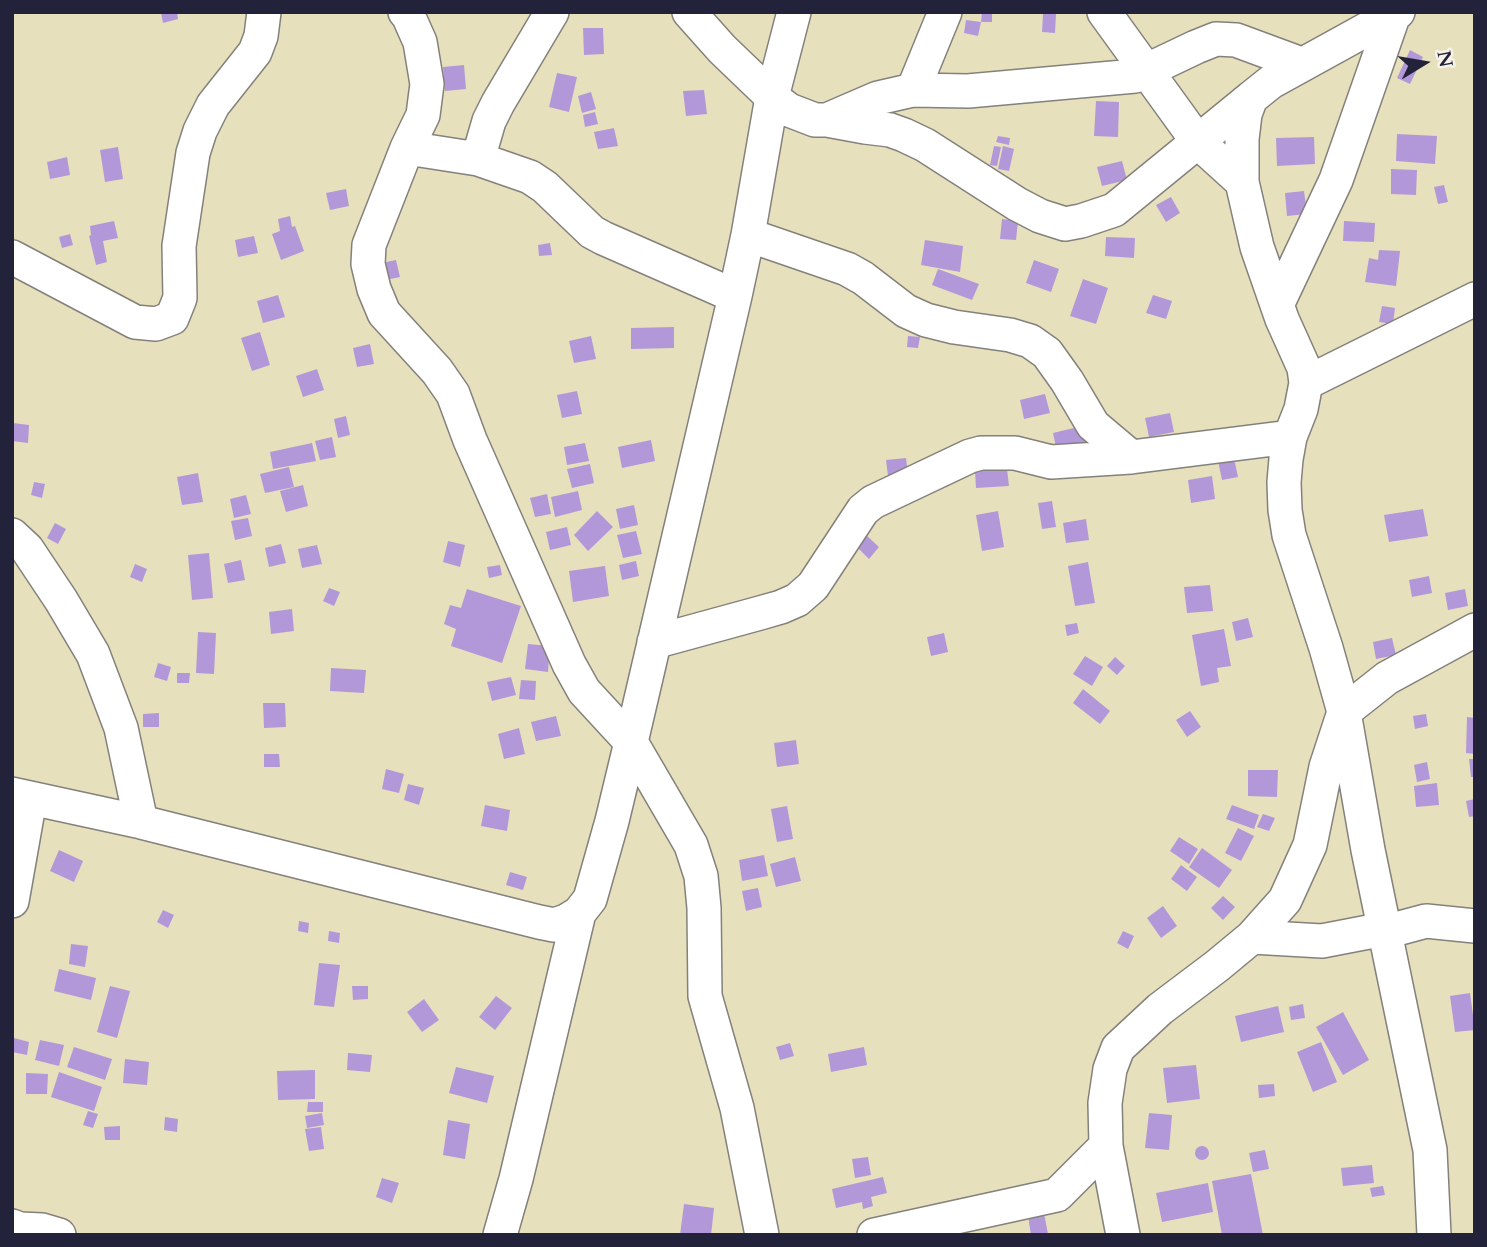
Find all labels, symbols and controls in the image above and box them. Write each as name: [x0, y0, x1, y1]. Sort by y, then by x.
north arrow: [1389, 28, 1459, 98]
text: N: [1430, 48, 1459, 70]

